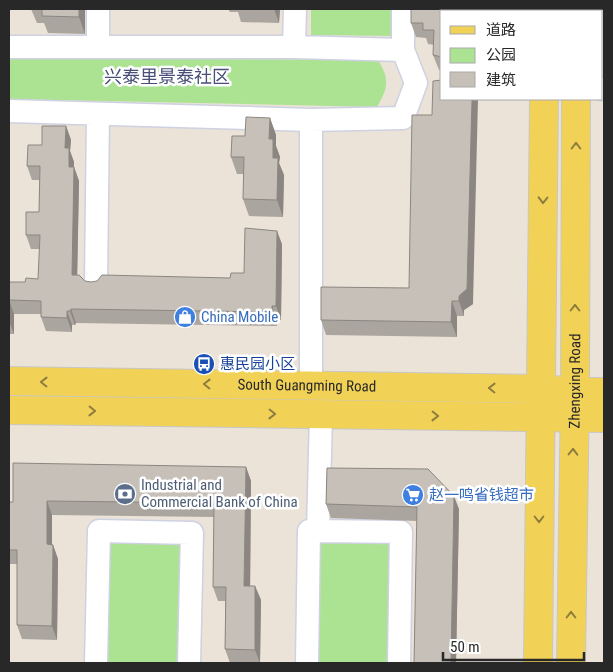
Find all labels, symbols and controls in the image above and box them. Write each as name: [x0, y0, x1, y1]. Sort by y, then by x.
legend: [440, 10, 603, 100]
text: 道路: [486, 21, 516, 39]
text: 公园: [486, 46, 516, 64]
district label: 兴泰里景泰社区: [104, 66, 230, 87]
text: 建筑: [486, 71, 516, 89]
one-way arrow: [571, 141, 581, 149]
one-way arrow: [538, 196, 548, 204]
one-way arrow: [570, 304, 580, 312]
shop icon: China Mobile: [173, 305, 197, 329]
place label: China Mobile: [201, 308, 278, 326]
street label: Zhengxing Road: [565, 333, 584, 429]
bus stop icon: 惠民园小区: [192, 352, 216, 376]
place label: 惠民园小区: [220, 355, 295, 373]
street label: South Guangming Road: [237, 375, 376, 396]
one-way arrow: [40, 377, 48, 387]
one-way arrow: [202, 379, 210, 389]
one-way arrow: [487, 383, 495, 393]
one-way arrow: [89, 406, 97, 416]
one-way arrow: [269, 408, 277, 419]
one-way arrow: [432, 411, 439, 421]
one-way arrow: [568, 448, 578, 456]
place label: Industrial and Commercial Bank of China: [141, 476, 298, 511]
bank icon: Industrial and Commercial Bank of China: [113, 482, 137, 506]
supermarket icon: 赵一鸣省钱超市: [401, 483, 425, 507]
place label: 赵一鸣省钱超市: [429, 486, 534, 504]
one-way arrow: [534, 516, 544, 523]
one-way arrow: [566, 610, 576, 618]
scale bar: [443, 630, 584, 662]
text: 50 m: [450, 638, 480, 656]

